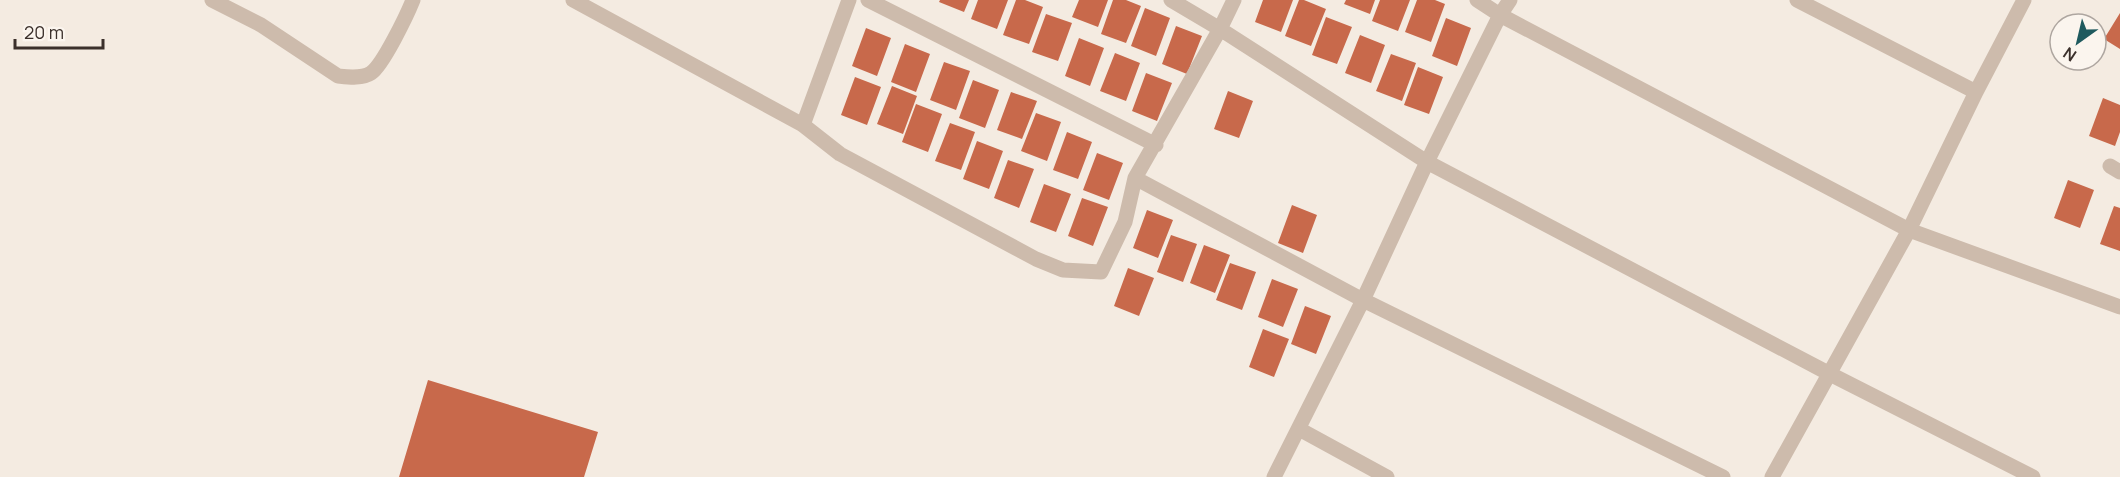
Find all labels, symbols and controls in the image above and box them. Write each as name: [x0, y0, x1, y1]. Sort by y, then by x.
scale bar: [15, 12, 104, 50]
north arrow: [2048, 12, 2108, 72]
text: 20 m: [24, 20, 64, 44]
text: N: [2059, 42, 2081, 67]

